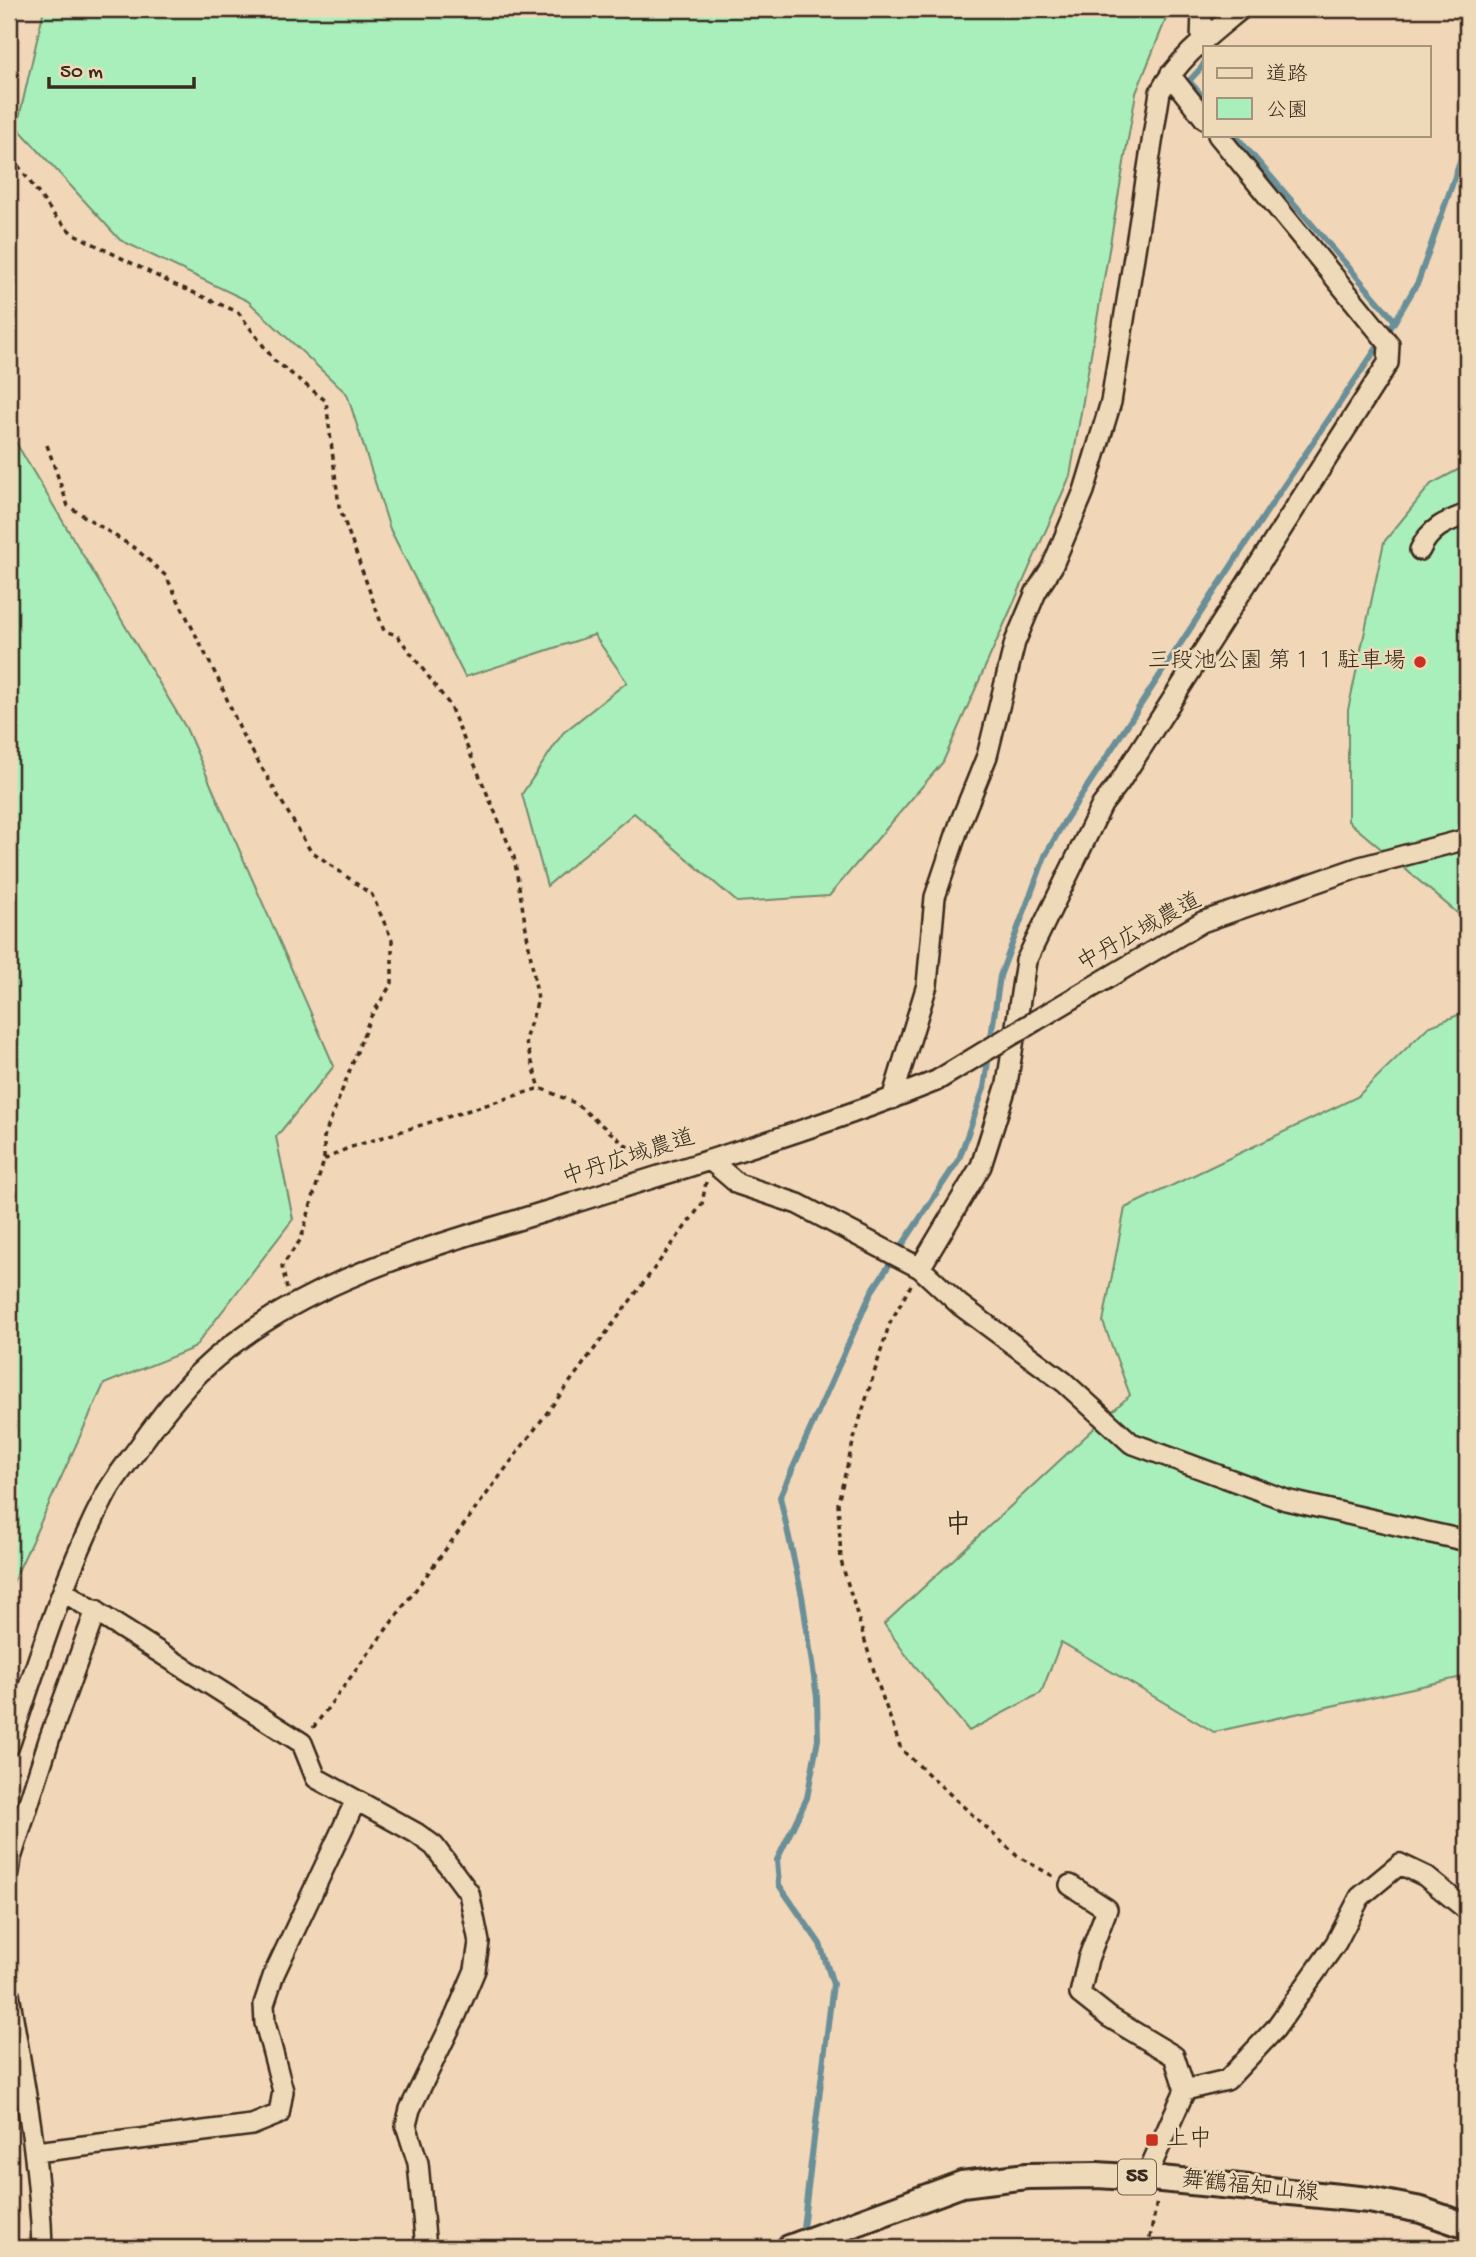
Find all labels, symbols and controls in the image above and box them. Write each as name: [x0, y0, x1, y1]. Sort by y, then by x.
scale bar: [49, 46, 194, 90]
legend: [1203, 46, 1430, 136]
text: 50 m: [60, 61, 103, 86]
text: 道路: [1266, 63, 1308, 89]
text: 公園: [1266, 100, 1308, 125]
place label: 三段池公園 第１１駐車場: [1148, 648, 1406, 676]
marker: 三段池公園 第１１駐車場: [1412, 654, 1428, 670]
street label: 中丹広域農道: [1073, 887, 1207, 978]
street label: 中丹広域農道: [559, 1124, 699, 1193]
district label: 中: [945, 1510, 971, 1543]
place label: 上中: [1166, 2126, 1212, 2154]
marker: 上中: [1144, 2132, 1160, 2148]
road number: 55: [1118, 2160, 1156, 2194]
street label: 舞鶴福知山線: [1180, 2166, 1320, 2209]

